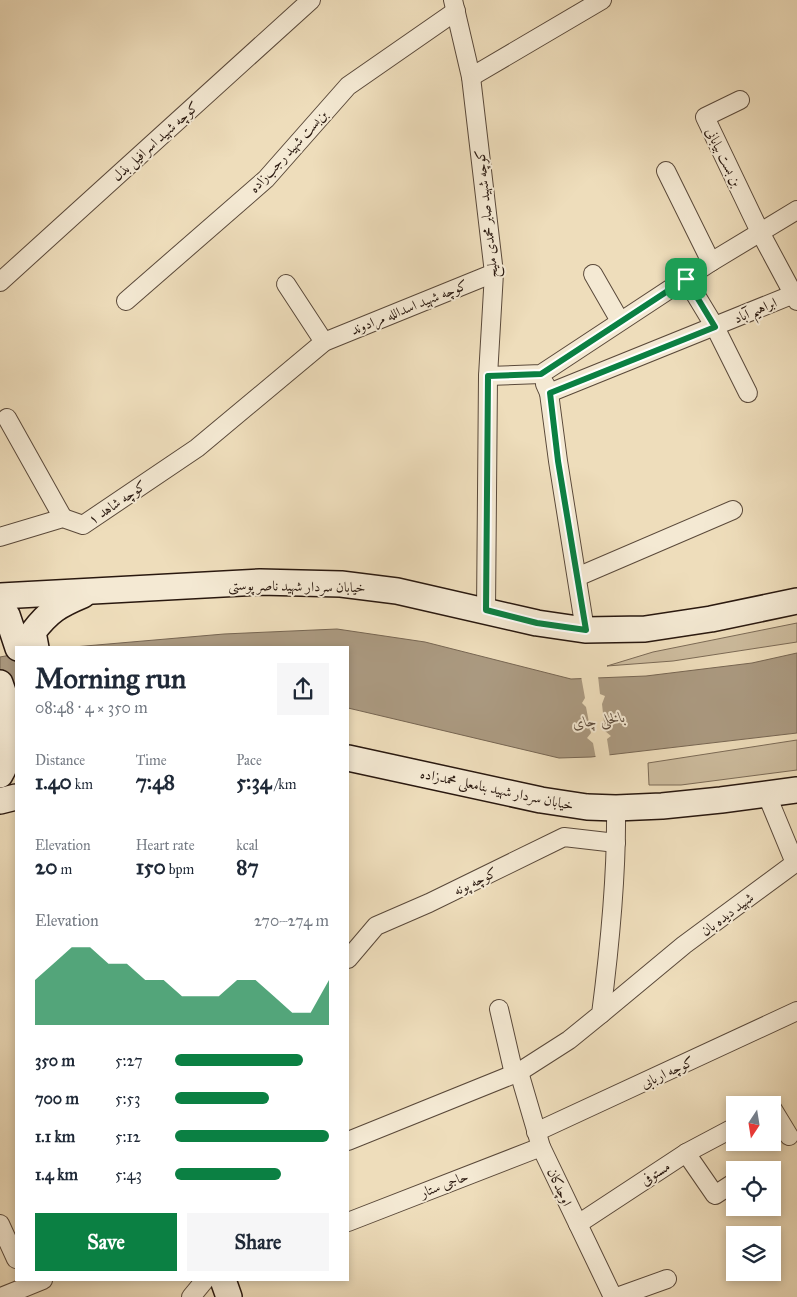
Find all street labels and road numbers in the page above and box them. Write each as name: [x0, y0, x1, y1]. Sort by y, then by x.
street label: کوچه شهید اسرافیل بذل: [108, 98, 204, 186]
street label: بن‌بست شهید رجب‌زاده: [246, 106, 332, 197]
street label: بن بست بیابانی: [702, 125, 745, 190]
street label: کوچه شهید صابر محمدی ملیح: [471, 149, 506, 279]
street label: کوچه شهید اسدالله مرادوند: [348, 276, 470, 340]
street label: ابراهیم آباد: [731, 294, 781, 332]
street label: کوچه شاهد ۱: [85, 477, 150, 529]
street label: خیابان سردار شهید ناصر پوستی: [228, 577, 366, 598]
street label: خیابان سردار شهید بنامعلی محمدزاده: [418, 765, 575, 815]
street label: کوچه پونه: [451, 864, 501, 901]
street label: شهید دیده بان: [698, 889, 758, 941]
street label: کوچه اربابی: [638, 1053, 697, 1093]
street label: مستوفی: [637, 1158, 673, 1189]
street label: اوچدکان: [543, 1166, 576, 1209]
street label: حاجی ستار: [416, 1168, 471, 1202]

